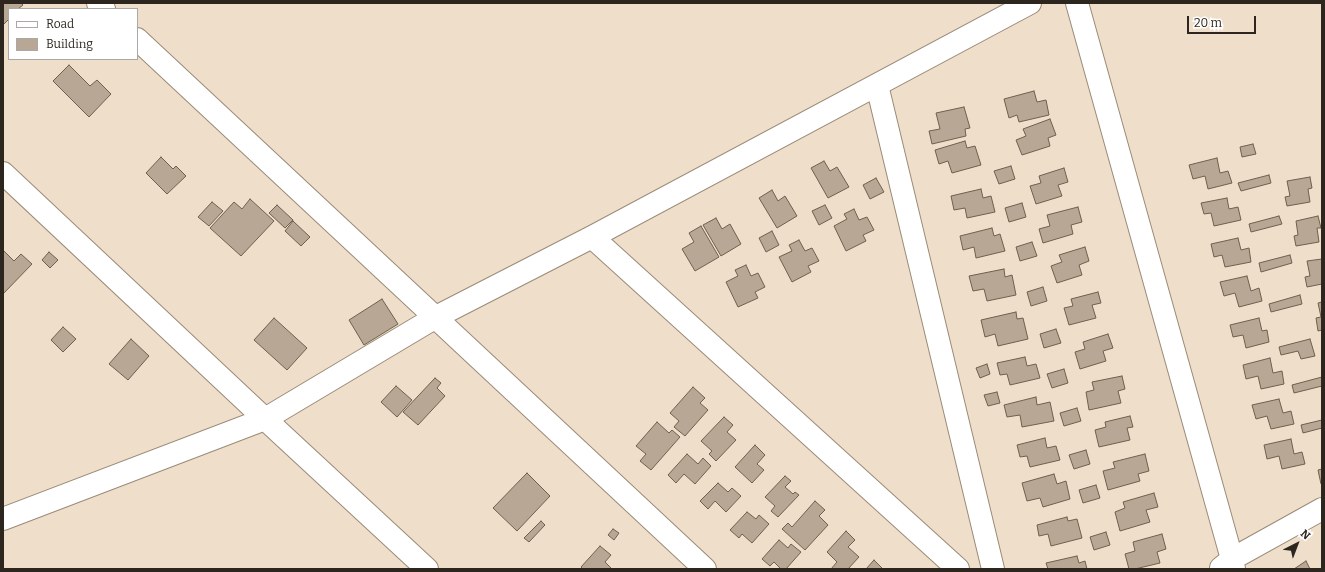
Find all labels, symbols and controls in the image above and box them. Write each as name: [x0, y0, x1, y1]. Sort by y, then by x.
legend: [8, 8, 138, 60]
scale bar: [1189, 8, 1258, 34]
text: 20 m: [1194, 16, 1222, 30]
text: Road: [46, 17, 74, 31]
text: Building: [46, 37, 93, 51]
north arrow: [1277, 524, 1317, 564]
text: N: [1298, 527, 1313, 542]

